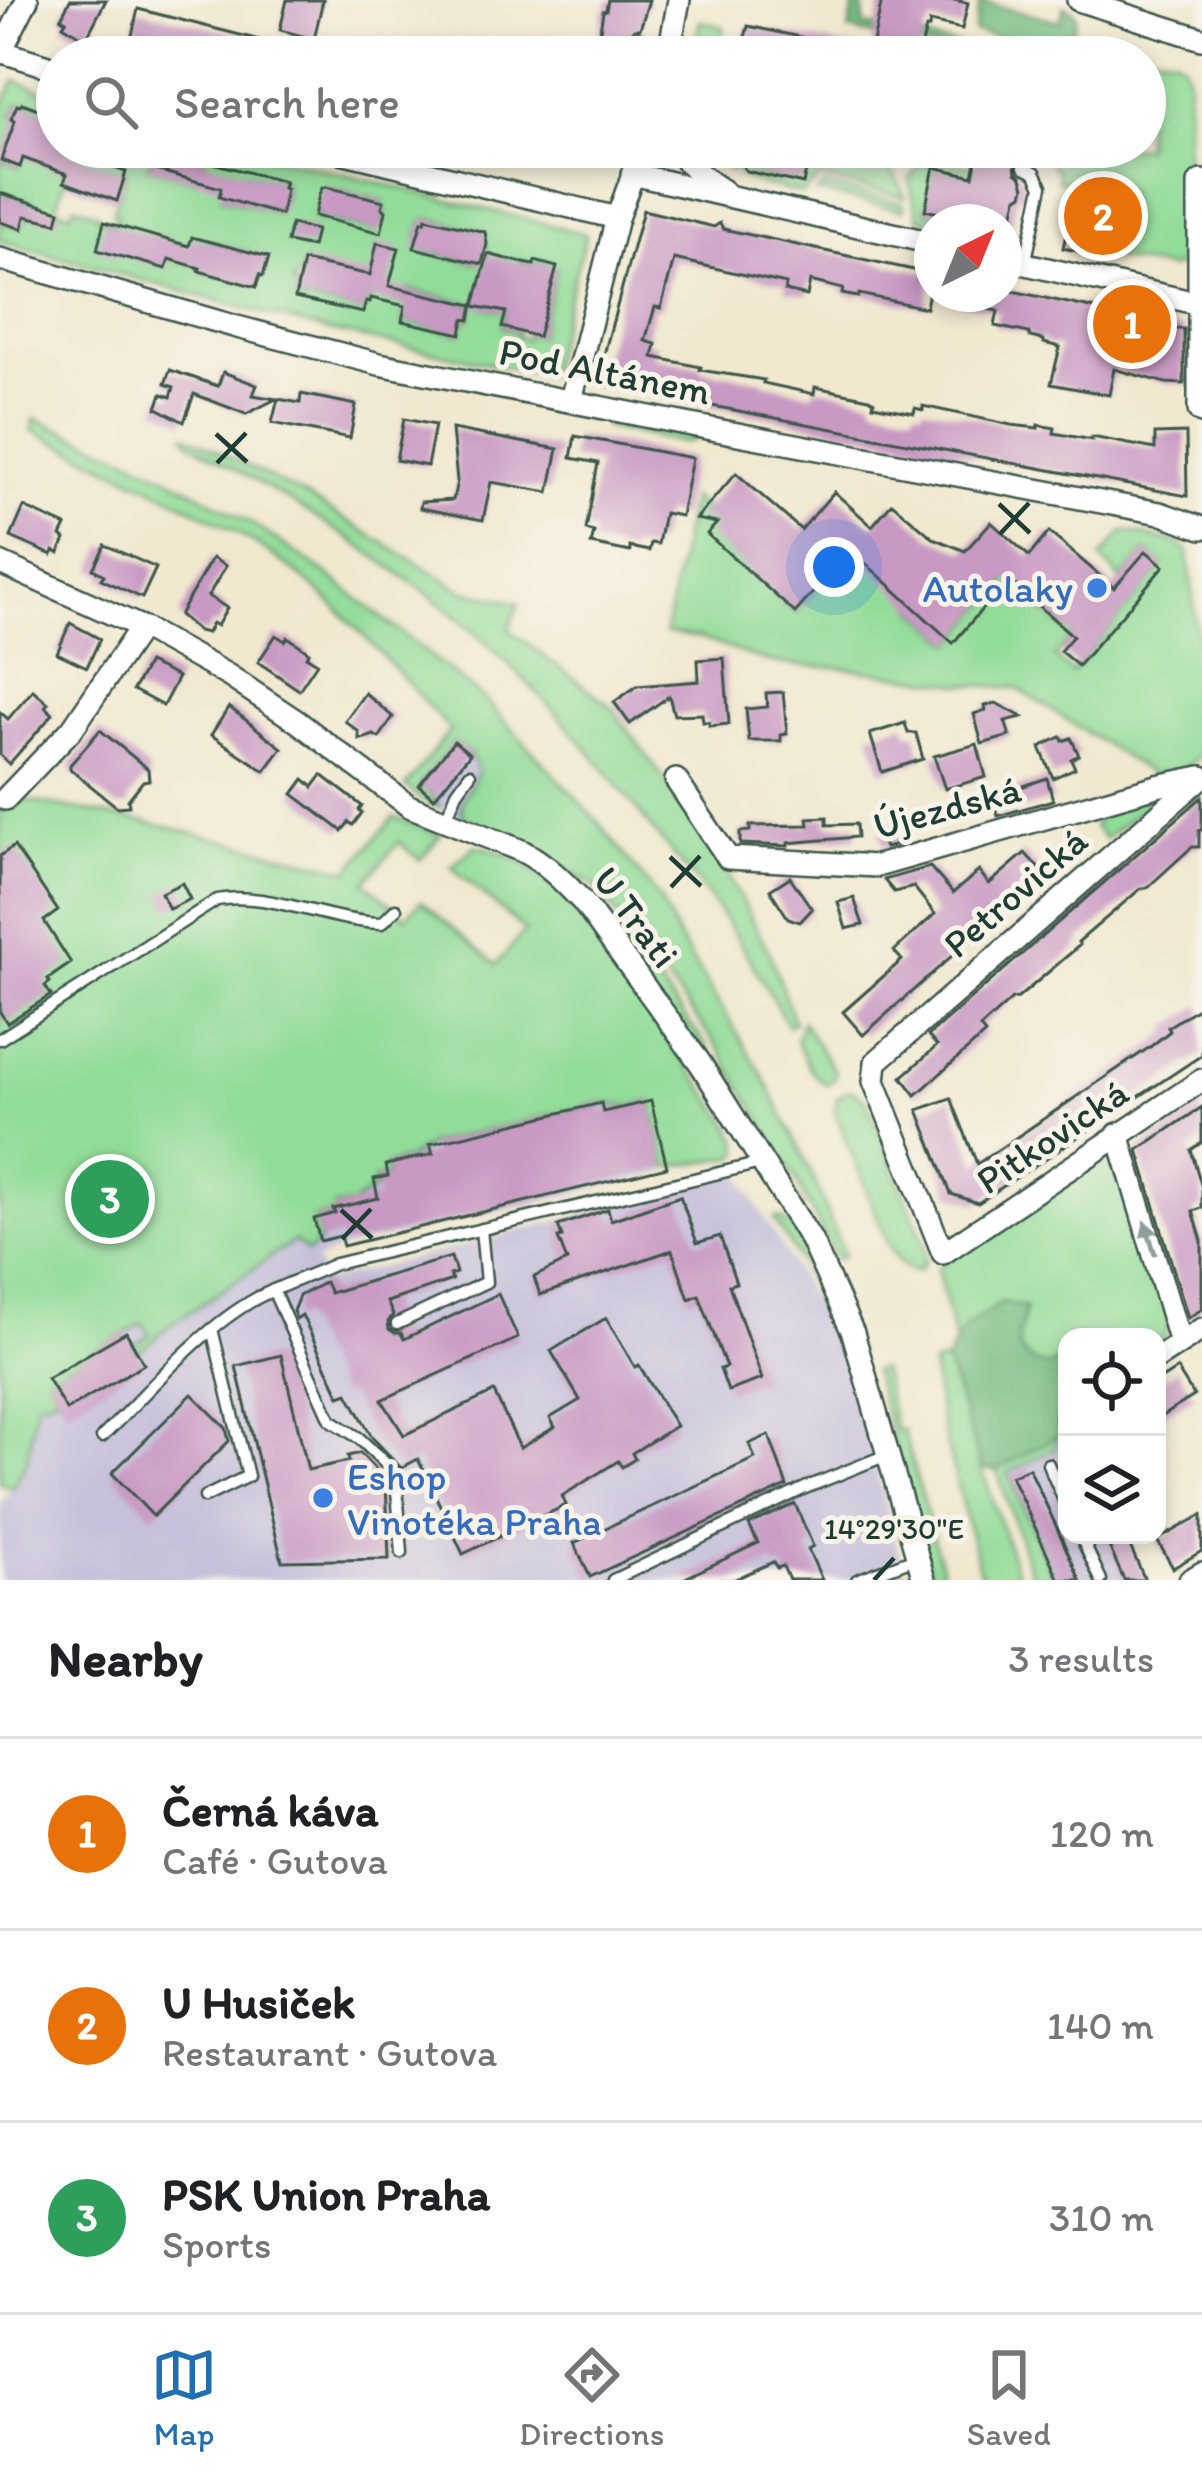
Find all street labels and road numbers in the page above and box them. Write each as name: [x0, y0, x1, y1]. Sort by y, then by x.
street label: Pod Altánem: [495, 327, 715, 415]
street label: Újezdská: [868, 765, 1026, 849]
street label: Petrovická: [933, 817, 1097, 967]
street label: U Trati: [583, 857, 689, 977]
street label: Pitkovická: [967, 1068, 1137, 1204]

